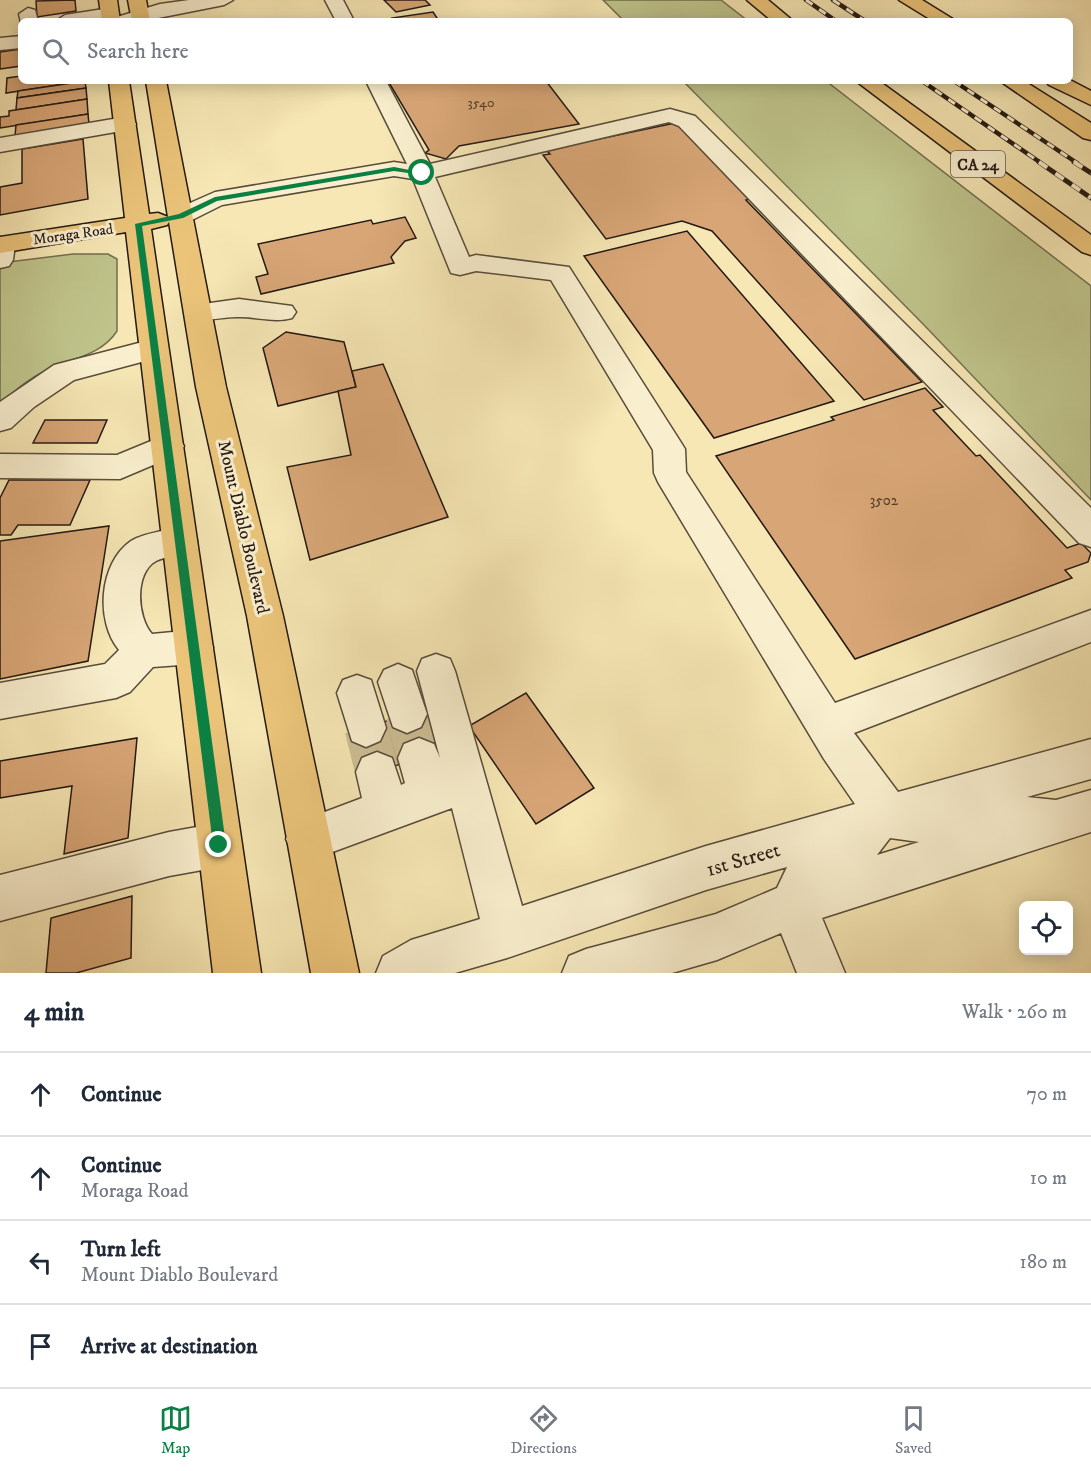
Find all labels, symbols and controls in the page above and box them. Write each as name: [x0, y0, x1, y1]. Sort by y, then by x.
search box: [18, 18, 1073, 84]
icon: search: [39, 35, 72, 68]
text: Search here: [87, 38, 189, 65]
house number: 3540: [467, 94, 495, 112]
road number: CA 24: [951, 151, 1005, 177]
route start: [408, 159, 434, 185]
street label: Moraga Road: [32, 219, 115, 250]
street label: Mount Diablo Boulevard: [212, 438, 274, 616]
house number: 3502: [870, 491, 899, 510]
route end: [205, 831, 231, 857]
street label: 1st Street: [703, 837, 783, 883]
map controls: [1019, 901, 1073, 955]
button: locate: [1019, 901, 1073, 955]
text: 4 min: [24, 996, 84, 1029]
text: Walk · 260 m: [962, 1000, 1067, 1025]
icon: ahead: [24, 1078, 57, 1111]
text: Continue: [81, 1081, 162, 1108]
text: 70 m: [1026, 1082, 1067, 1107]
text: Continue: [81, 1152, 162, 1179]
icon: ahead: [24, 1162, 57, 1195]
text: 10 m: [1030, 1166, 1067, 1191]
text: Moraga Road: [81, 1179, 189, 1204]
text: Turn left: [81, 1236, 161, 1263]
icon: left: [24, 1246, 57, 1279]
text: 180 m: [1020, 1250, 1067, 1275]
text: Mount Diablo Boulevard: [81, 1263, 278, 1288]
icon: arrive: [24, 1330, 57, 1363]
text: Arrive at destination: [81, 1333, 258, 1360]
tab: Map: [159, 1402, 192, 1458]
tab: Directions: [510, 1402, 577, 1458]
tab: Saved: [895, 1402, 932, 1458]

